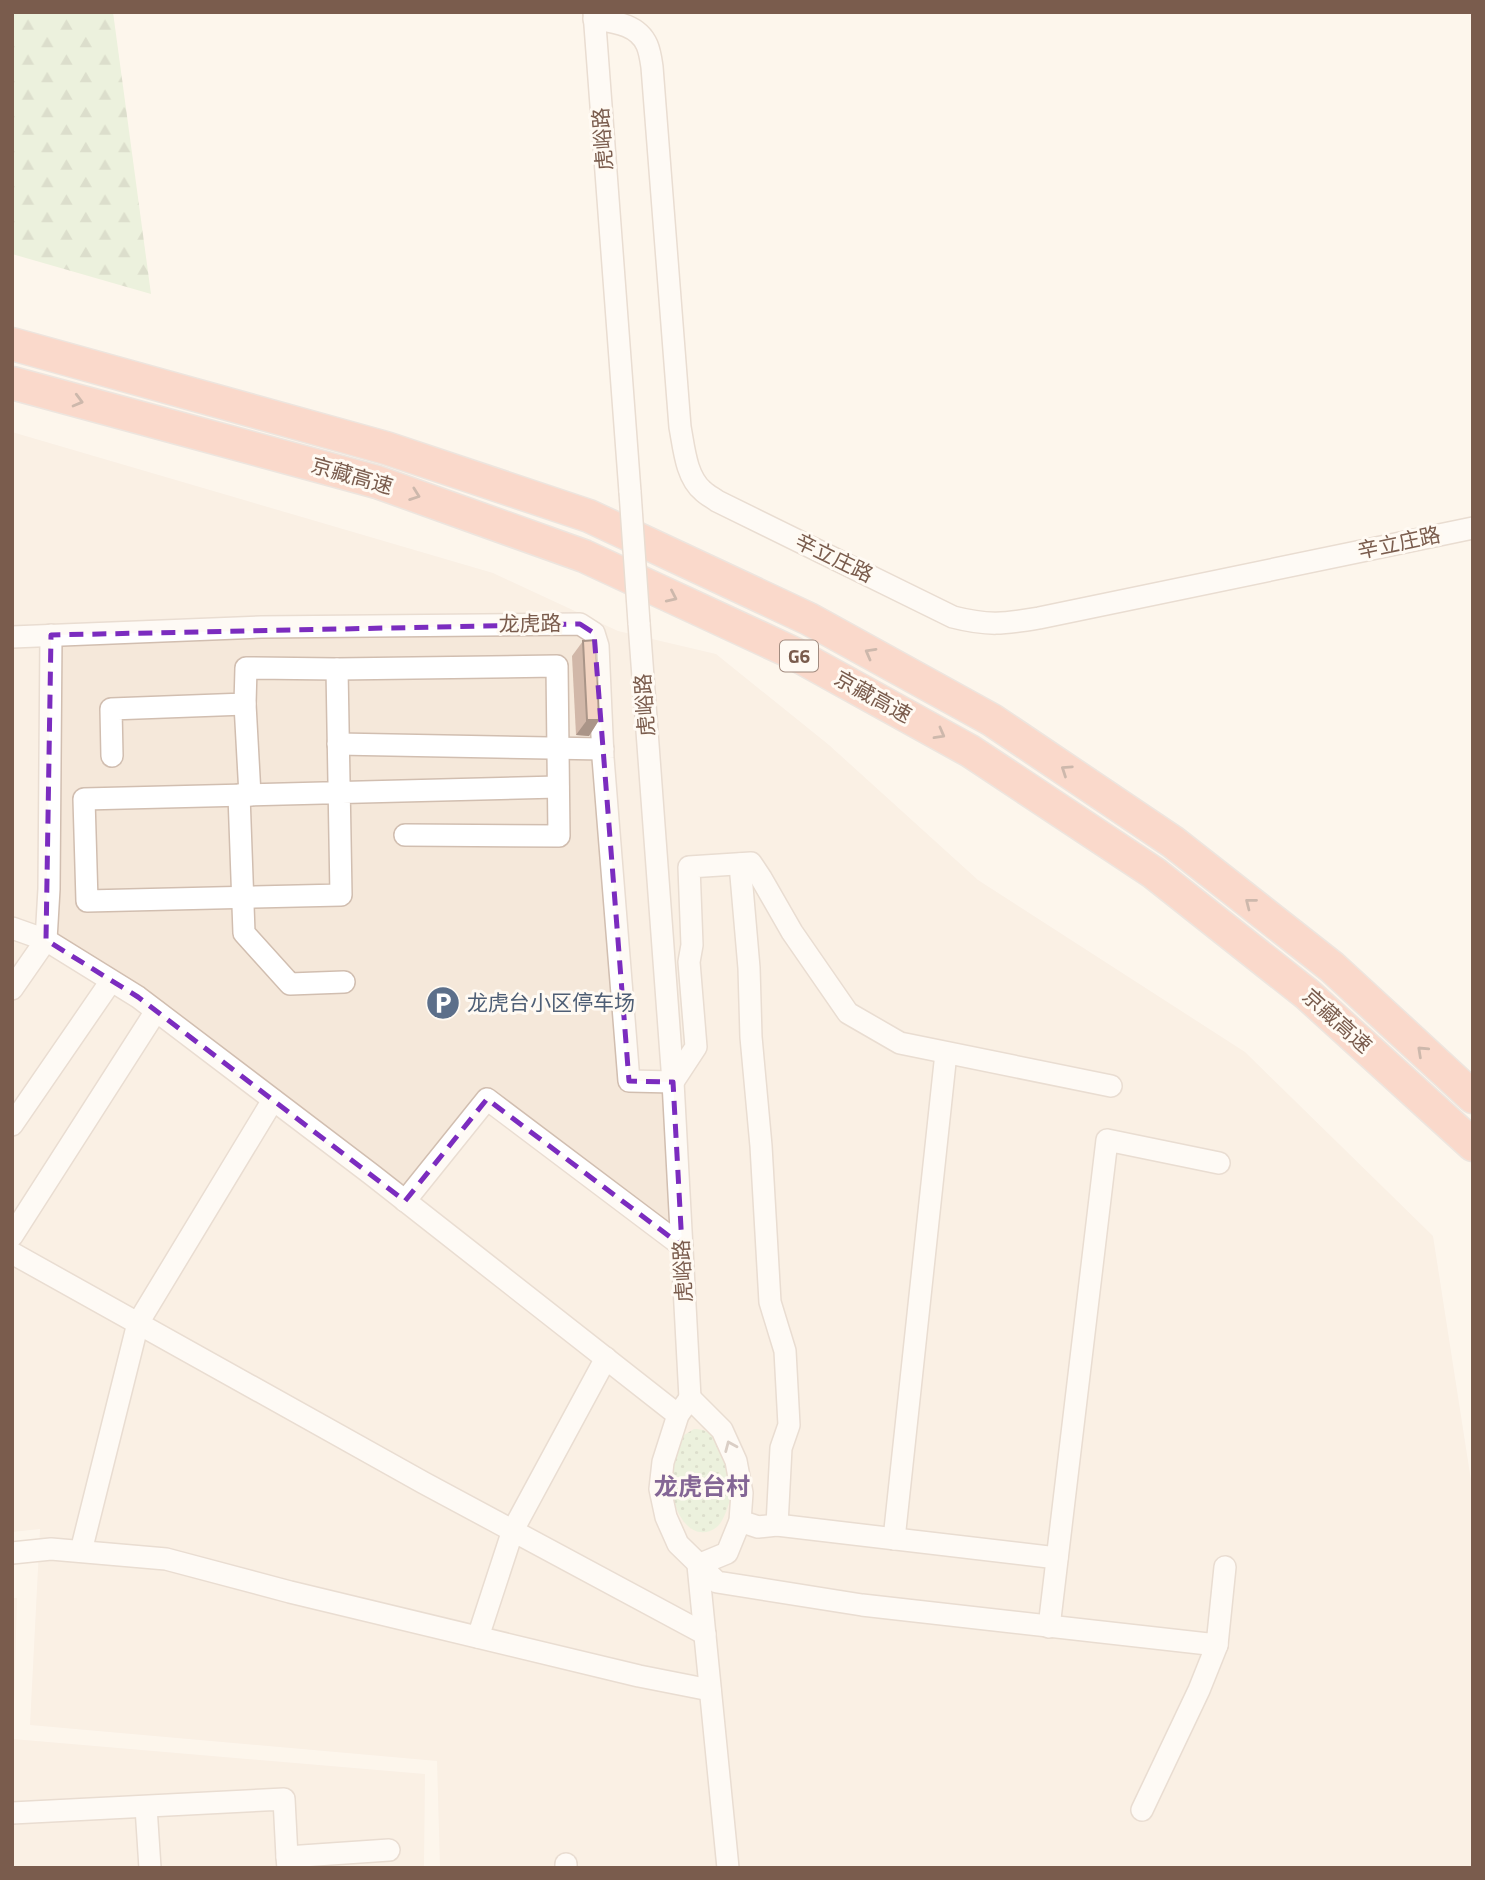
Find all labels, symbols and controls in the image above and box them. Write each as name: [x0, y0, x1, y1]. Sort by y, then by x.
street label: 虎峪路: [584, 107, 620, 172]
one-way arrow: [72, 393, 84, 407]
street label: 京藏高速: [307, 448, 397, 502]
one-way arrow: [408, 487, 421, 501]
street label: 辛立庄路: [1354, 518, 1443, 566]
street label: 辛立庄路: [790, 524, 879, 590]
one-way arrow: [665, 589, 677, 603]
street label: 龙虎路: [498, 606, 562, 640]
road number: G6: [780, 640, 818, 671]
one-way arrow: [865, 648, 878, 661]
street label: 京藏高速: [829, 662, 918, 730]
street label: 虎峪路: [626, 673, 662, 738]
one-way arrow: [932, 726, 945, 739]
one-way arrow: [1060, 765, 1073, 778]
one-way arrow: [1245, 898, 1258, 911]
street label: 京藏高速: [1296, 980, 1380, 1060]
parking icon: 龙虎台小区停车场: [424, 984, 462, 1022]
place label: 龙虎台小区停车场: [467, 986, 635, 1018]
one-way arrow: [1417, 1046, 1430, 1059]
street label: 虎峪路: [664, 1239, 700, 1303]
one-way arrow: [724, 1441, 738, 1453]
district label: 龙虎台村: [654, 1468, 750, 1504]

